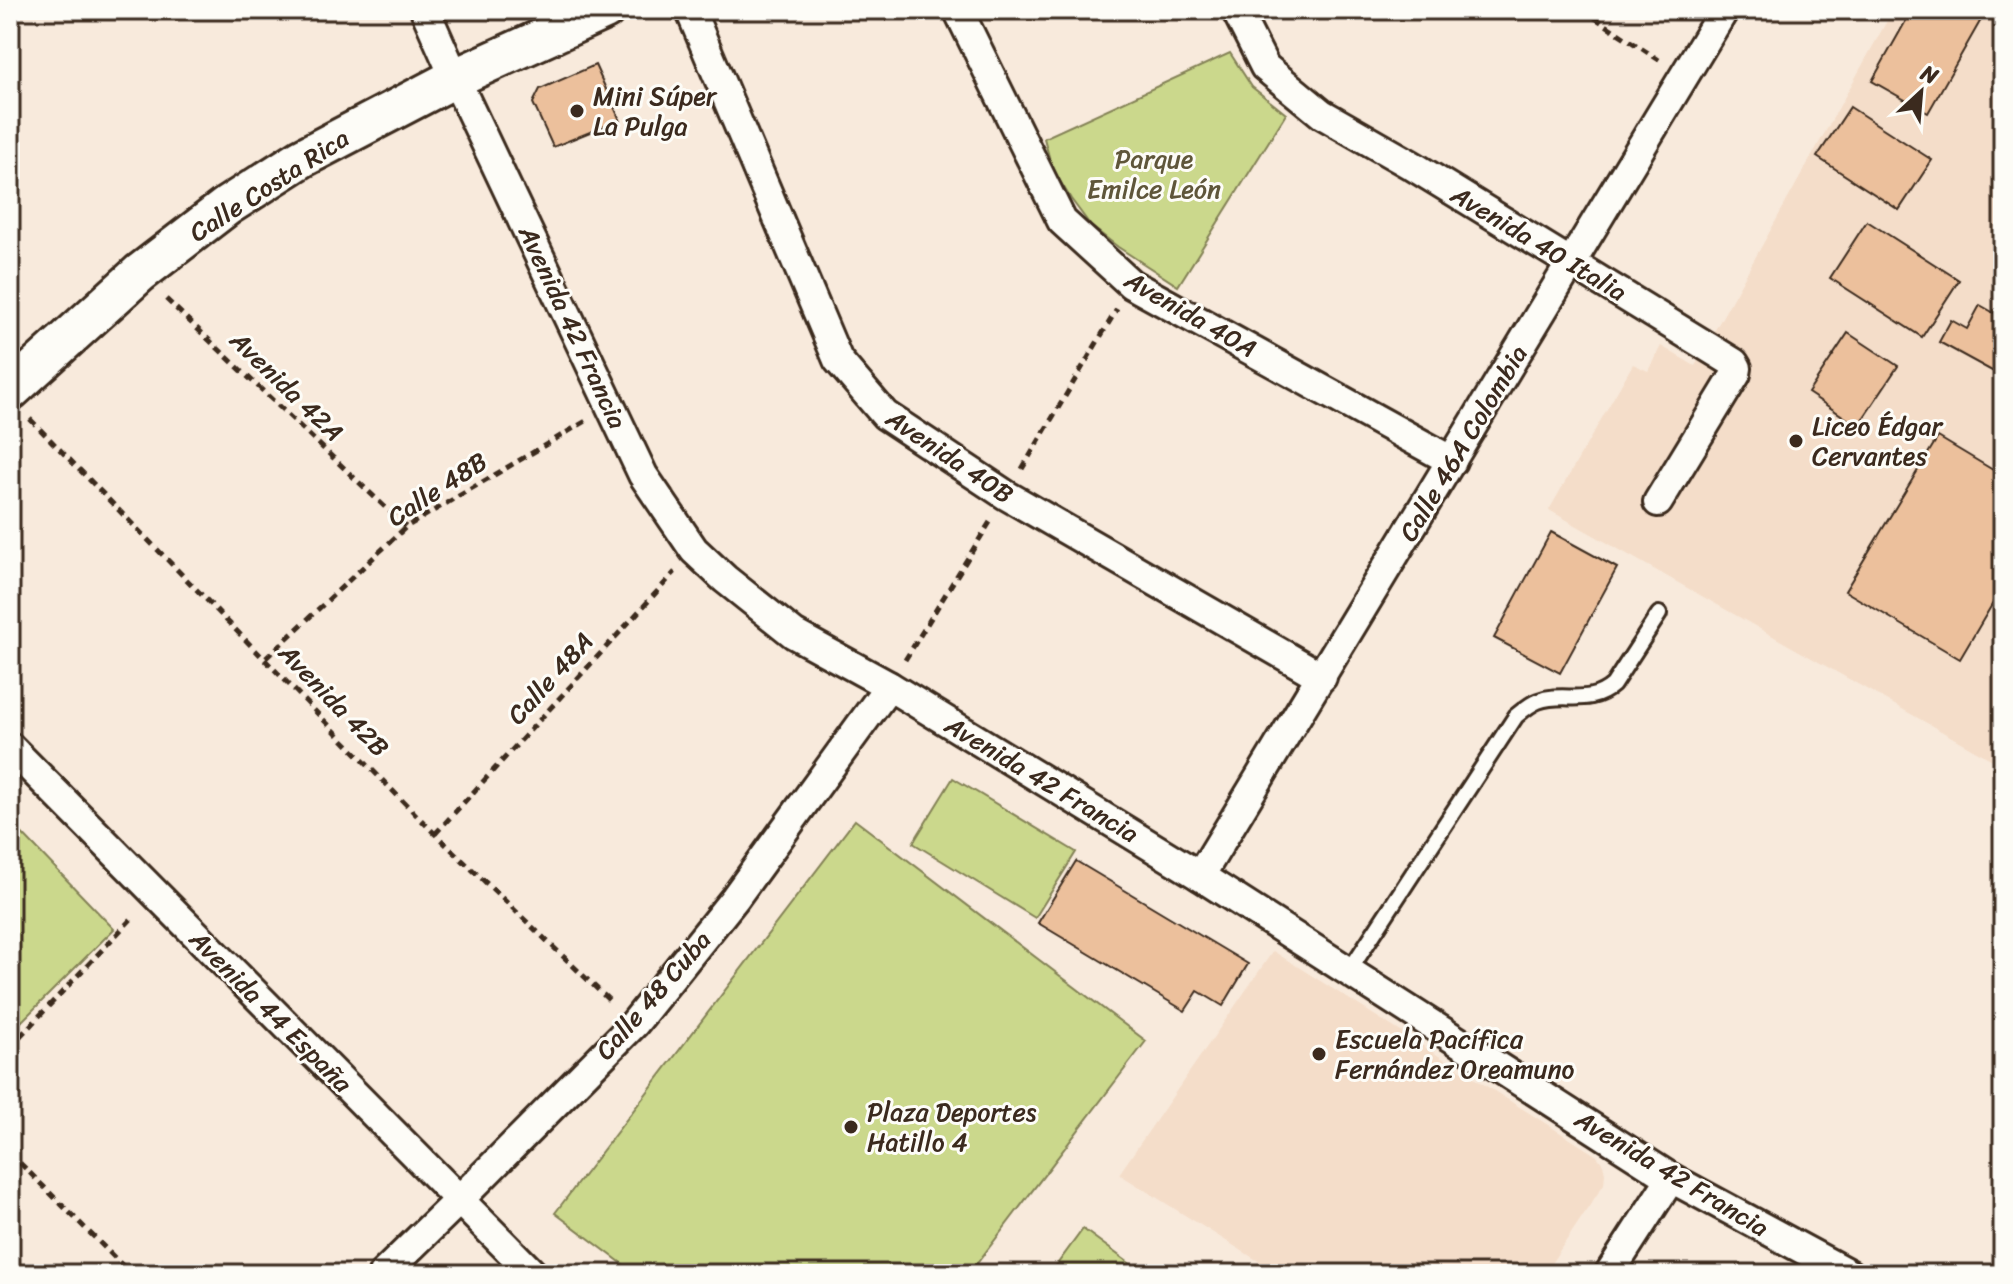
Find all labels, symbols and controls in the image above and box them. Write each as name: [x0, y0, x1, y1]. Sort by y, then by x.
north arrow: [1881, 52, 1961, 132]
text: N: [1913, 53, 1946, 96]
place label: Mini Súper La Pulga: [593, 73, 718, 149]
marker: Mini Súper La Pulga: [568, 102, 586, 120]
street label: Calle Costa Rica: [179, 116, 359, 254]
park label: Parque Emilce León: [1087, 136, 1221, 212]
street label: Avenida 40 Italia: [1441, 172, 1636, 314]
street label: Avenida 42 Francia: [505, 217, 640, 437]
street label: Avenida 40A: [1115, 257, 1266, 371]
street label: Avenida 42A: [218, 318, 355, 453]
street label: Calle 46A Colombia: [1386, 335, 1540, 551]
street label: Avenida 40B: [876, 395, 1024, 516]
place label: Liceo Édgar Cervantes: [1812, 403, 1943, 479]
marker: Liceo Édgar Cervantes: [1787, 432, 1805, 450]
street label: Calle 48B: [377, 439, 497, 539]
street label: Calle 48A: [495, 621, 605, 735]
street label: Avenida 42B: [266, 631, 401, 768]
street label: Avenida 42 Francia: [935, 702, 1148, 855]
street label: Avenida 44 España: [177, 917, 365, 1105]
street label: Calle 48 Cuba: [583, 919, 723, 1071]
place label: Escuela Pacífica Fernández Oreamuno: [1335, 1016, 1575, 1092]
marker: Escuela Pacífica Fernández Oreamuno: [1310, 1045, 1328, 1063]
place label: Plaza Deportes Hatillo 4: [867, 1089, 1037, 1165]
street label: Avenida 42 Francia: [1565, 1096, 1778, 1249]
marker: Plaza Deportes Hatillo 4: [842, 1118, 860, 1136]

